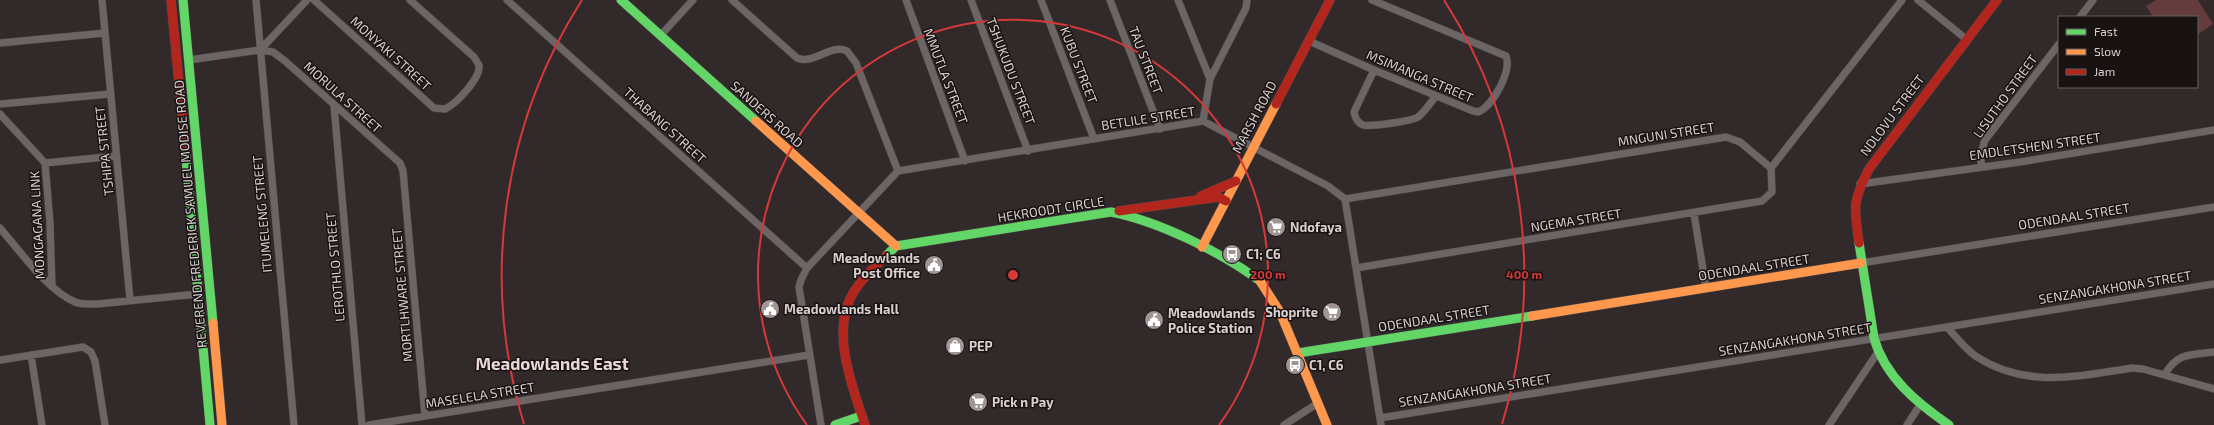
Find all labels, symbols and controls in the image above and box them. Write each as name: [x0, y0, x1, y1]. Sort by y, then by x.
street label: MONYAKI STREET: [347, 13, 435, 94]
street label: TSHUKUDU STREET: [983, 15, 1039, 127]
legend: [2058, 16, 2198, 88]
street label: KUBU STREET: [1057, 24, 1101, 106]
street label: TAU STREET: [1126, 24, 1166, 97]
text: Fast: [2094, 24, 2118, 38]
street label: MMUTLA STREET: [920, 26, 972, 127]
text: Slow: [2094, 44, 2121, 58]
street label: MSIMANGA STREET: [1364, 46, 1476, 106]
street label: LISUTHO STREET: [1969, 51, 2041, 141]
street label: MORULA STREET: [301, 58, 386, 136]
text: Jam: [2094, 64, 2115, 78]
street label: NDLOVU STREET: [1856, 71, 1928, 159]
street label: SANDERS ROAD: [727, 77, 807, 151]
street label: MARSH ROAD: [1228, 78, 1280, 156]
street label: REVEREND FREDERICK SAMUEL MODISE ROAD: [170, 79, 210, 349]
street label: THABANG STREET: [620, 84, 710, 167]
street label: BETLILE STREET: [1100, 103, 1197, 133]
street label: TSHIPA STREET: [91, 105, 117, 197]
street label: MNGUNI STREET: [1616, 118, 1716, 150]
street label: EMDLETSHENI STREET: [1968, 129, 2102, 163]
street label: ITUMELENG STREET: [249, 154, 275, 273]
street label: MONGAGANA LINK: [26, 170, 48, 280]
street label: HEKROODT CIRCLE: [996, 193, 1106, 225]
street label: ODENDAAL STREET: [2017, 199, 2131, 233]
street label: NGEMA STREET: [1529, 205, 1623, 235]
street label: LEROTHLO STREET: [322, 211, 348, 322]
supermarket icon: Ndofaya: [1265, 216, 1287, 238]
place label: Ndofaya: [1290, 219, 1342, 235]
street label: MORTLHWARE STREET: [388, 227, 416, 363]
bus stop icon: C1; C6: [1221, 243, 1243, 265]
place label: C1; C6: [1246, 246, 1281, 262]
place label: Meadowlands Post Office: [833, 250, 920, 281]
street label: ODENDAAL STREET: [1697, 250, 1811, 284]
public building icon: Meadowlands Post Office: [923, 254, 945, 276]
text: 200 m: [1250, 267, 1286, 281]
text: 400 m: [1506, 267, 1542, 281]
street label: SENZANGAKHONA STREET: [2037, 267, 2193, 307]
centre of rings: [1006, 268, 1020, 282]
public building icon: Meadowlands Hall: [759, 298, 781, 320]
place label: Meadowlands Hall: [784, 301, 900, 317]
supermarket icon: Shoprite: [1321, 301, 1343, 323]
street label: ODENDAAL STREET: [1377, 301, 1491, 335]
place label: Shoprite: [1265, 304, 1318, 320]
place label: Meadowlands Police Station: [1168, 305, 1255, 336]
public building icon: Meadowlands Police Station: [1143, 309, 1165, 331]
street label: SENZANGAKHONA STREET: [1717, 319, 1873, 359]
shop icon: PEP: [944, 335, 966, 357]
place label: PEP: [969, 338, 993, 354]
district label: Meadowlands East: [475, 353, 629, 373]
bus stop icon: C1, C6: [1284, 354, 1306, 376]
place label: C1, C6: [1309, 357, 1344, 373]
street label: SENZANGAKHONA STREET: [1397, 370, 1553, 410]
street label: MASELELA STREET: [424, 378, 536, 412]
supermarket icon: Pick n Pay: [967, 391, 989, 413]
place label: Pick n Pay: [992, 394, 1054, 410]

